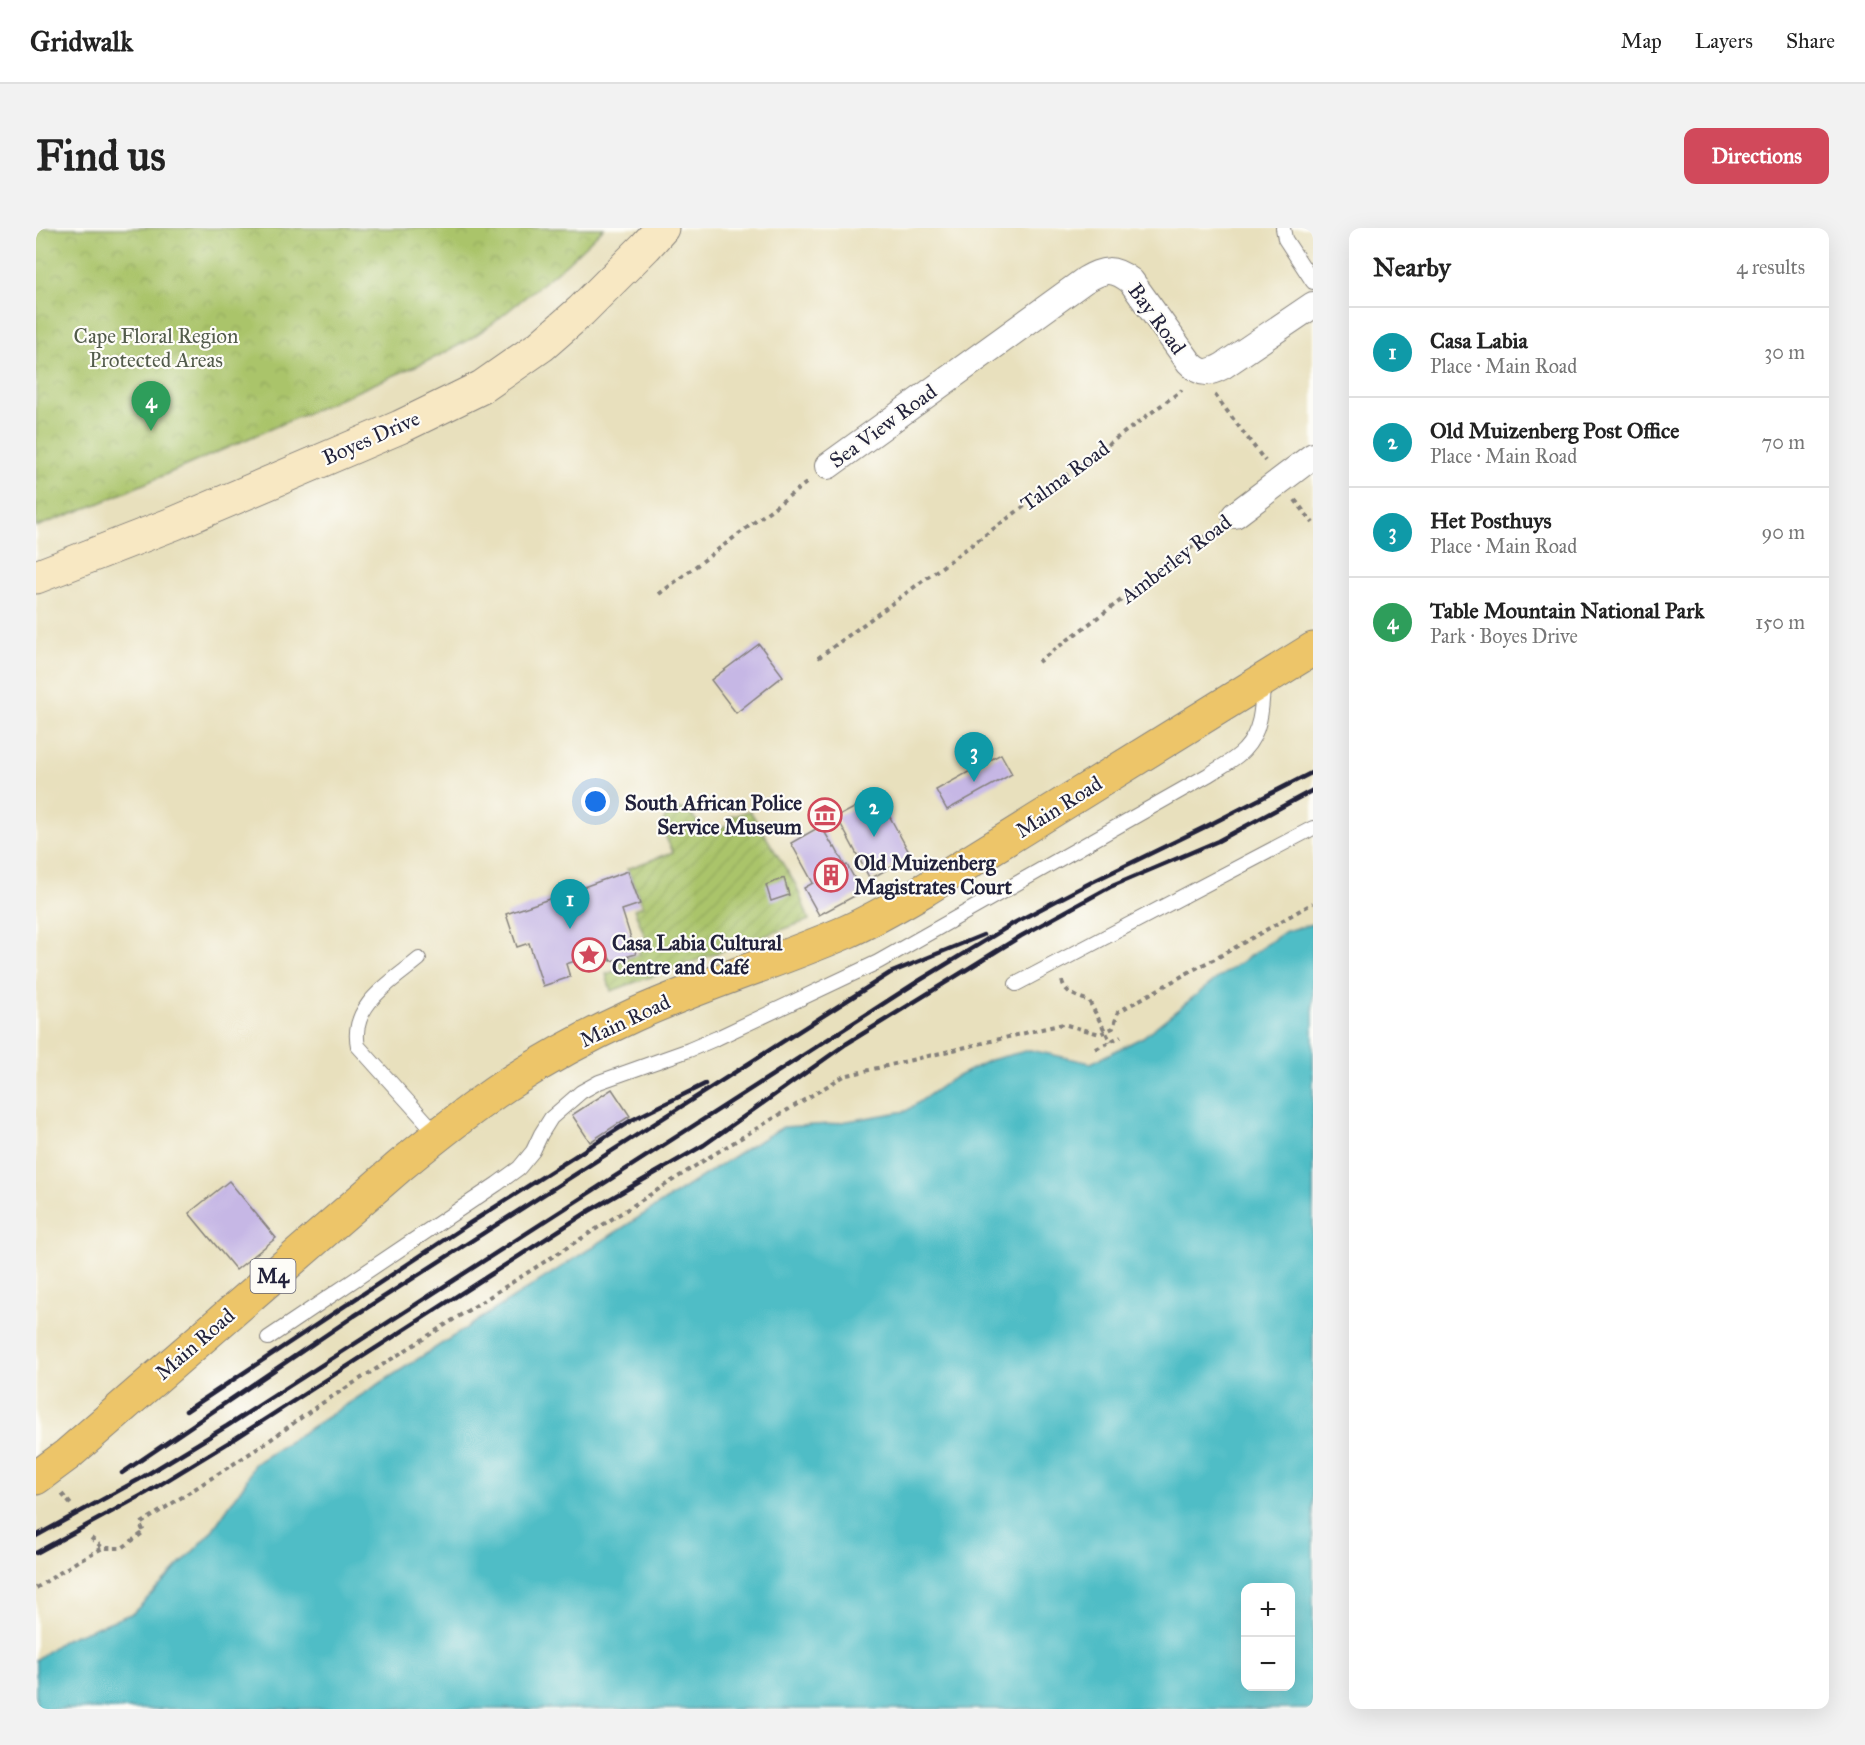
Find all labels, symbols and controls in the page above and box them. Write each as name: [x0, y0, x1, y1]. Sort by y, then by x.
text: Gridwalk: [30, 24, 133, 59]
text: Map: [1621, 28, 1662, 54]
text: Layers: [1695, 28, 1753, 54]
text: Share: [1786, 28, 1835, 54]
button: Directions: [1684, 128, 1829, 184]
text: Find us: [36, 130, 166, 182]
text: Nearby: [1373, 251, 1451, 283]
text: 4 results: [1736, 255, 1805, 279]
street label: Bay Road: [1122, 278, 1192, 360]
park label: Cape Floral Region Protected Areas: [74, 323, 238, 373]
text: Casa Labia: [1430, 327, 1528, 354]
text: 1: [1389, 340, 1396, 364]
text: 30 m: [1764, 340, 1805, 364]
text: Place · Main Road: [1430, 354, 1577, 378]
street label: Sea View Road: [824, 378, 942, 474]
pin: 4: [132, 382, 170, 431]
street label: Boyes Drive: [318, 405, 424, 471]
text: Old Muizenberg Post Office: [1430, 417, 1679, 444]
text: 2: [1388, 430, 1397, 454]
text: 70 m: [1762, 430, 1805, 454]
street label: Talma Road: [1016, 435, 1115, 517]
text: Place · Main Road: [1430, 444, 1577, 468]
text: Het Posthuys: [1430, 507, 1552, 534]
street label: Amberley Road: [1115, 509, 1237, 610]
text: 3: [1389, 520, 1397, 544]
text: 90 m: [1762, 520, 1805, 544]
text: Place · Main Road: [1430, 534, 1577, 558]
text: Table Mountain National Park: [1430, 597, 1704, 624]
text: 4: [1387, 610, 1398, 634]
text: 150 m: [1755, 610, 1805, 634]
text: Park · Boyes Drive: [1430, 624, 1578, 648]
pin: 3: [954, 732, 994, 782]
street label: Main Road: [1011, 770, 1107, 844]
your location: [581, 787, 610, 816]
pin: 2: [854, 788, 894, 837]
place label: South African Police Service Museum: [625, 790, 802, 840]
museum icon: South African Police Service Museum: [807, 797, 843, 833]
place label: Old Muizenberg Magistrates Court: [854, 850, 1012, 900]
building icon: Old Muizenberg Magistrates Court: [813, 857, 849, 893]
pin: 1: [550, 880, 590, 929]
place label: Casa Labia Cultural Centre and Café: [612, 930, 783, 980]
place icon: Casa Labia Cultural Centre and Café: [571, 937, 607, 973]
street label: Main Road: [576, 989, 675, 1053]
road number: M4: [250, 1259, 296, 1293]
street label: Main Road: [150, 1302, 240, 1386]
map controls: [1241, 1583, 1295, 1691]
button: +: [1241, 1583, 1295, 1637]
button: −: [1241, 1637, 1295, 1691]

